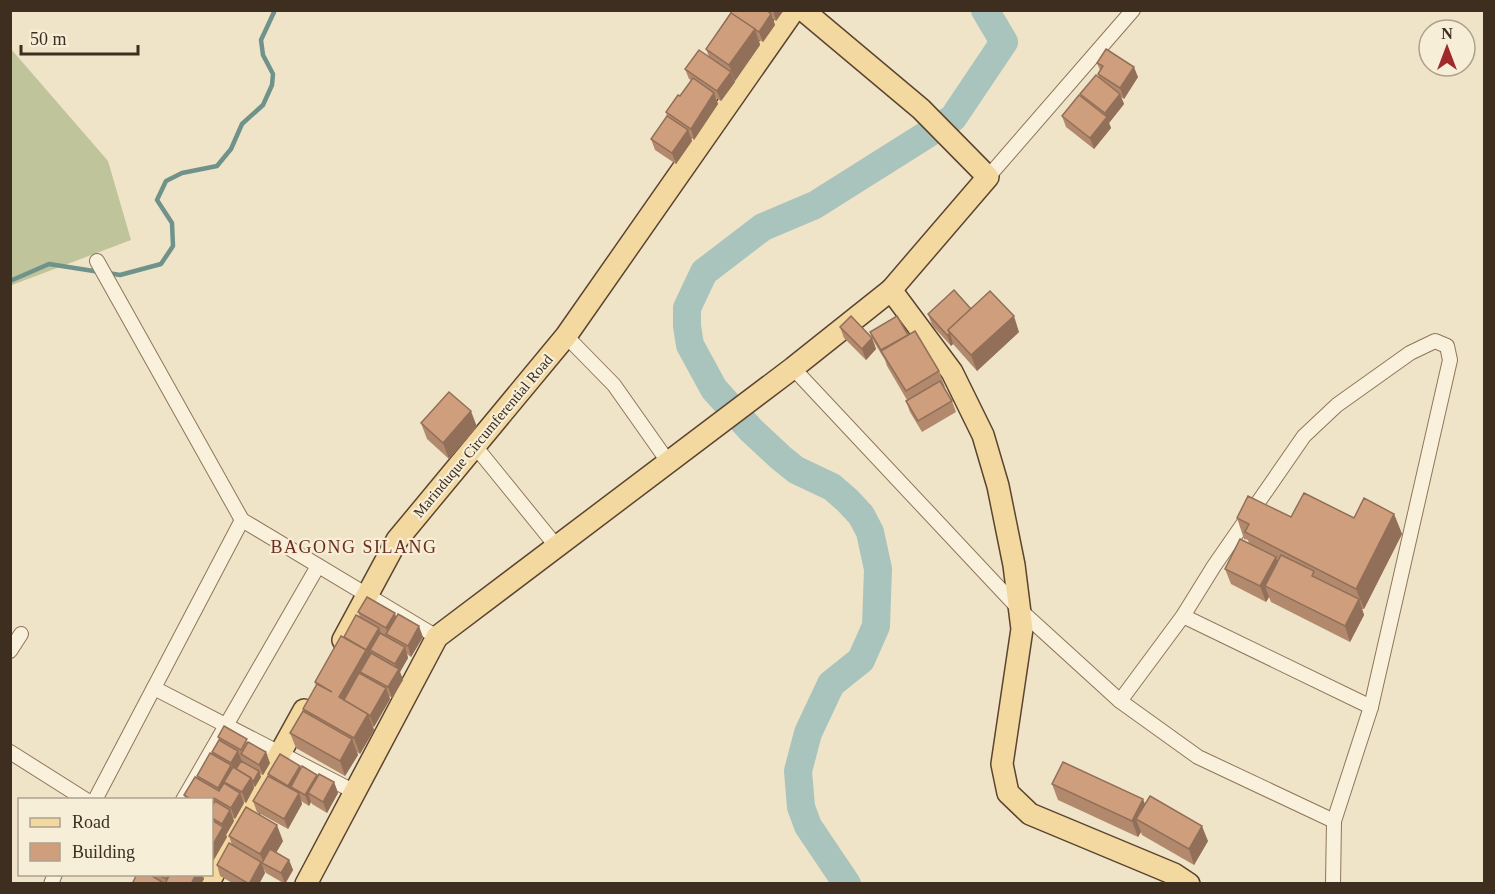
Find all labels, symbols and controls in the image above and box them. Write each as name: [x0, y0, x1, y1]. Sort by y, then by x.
scale bar: [21, 18, 138, 56]
north arrow: [1417, 18, 1477, 78]
text: N: [1441, 25, 1453, 42]
text: 50 m: [30, 29, 67, 49]
street label: Marinduque Circumferential Road: [410, 351, 556, 521]
district label: BAGONG SILANG: [271, 537, 438, 557]
legend: [18, 798, 213, 876]
text: Road: [72, 812, 110, 832]
text: Building: [72, 842, 135, 862]

